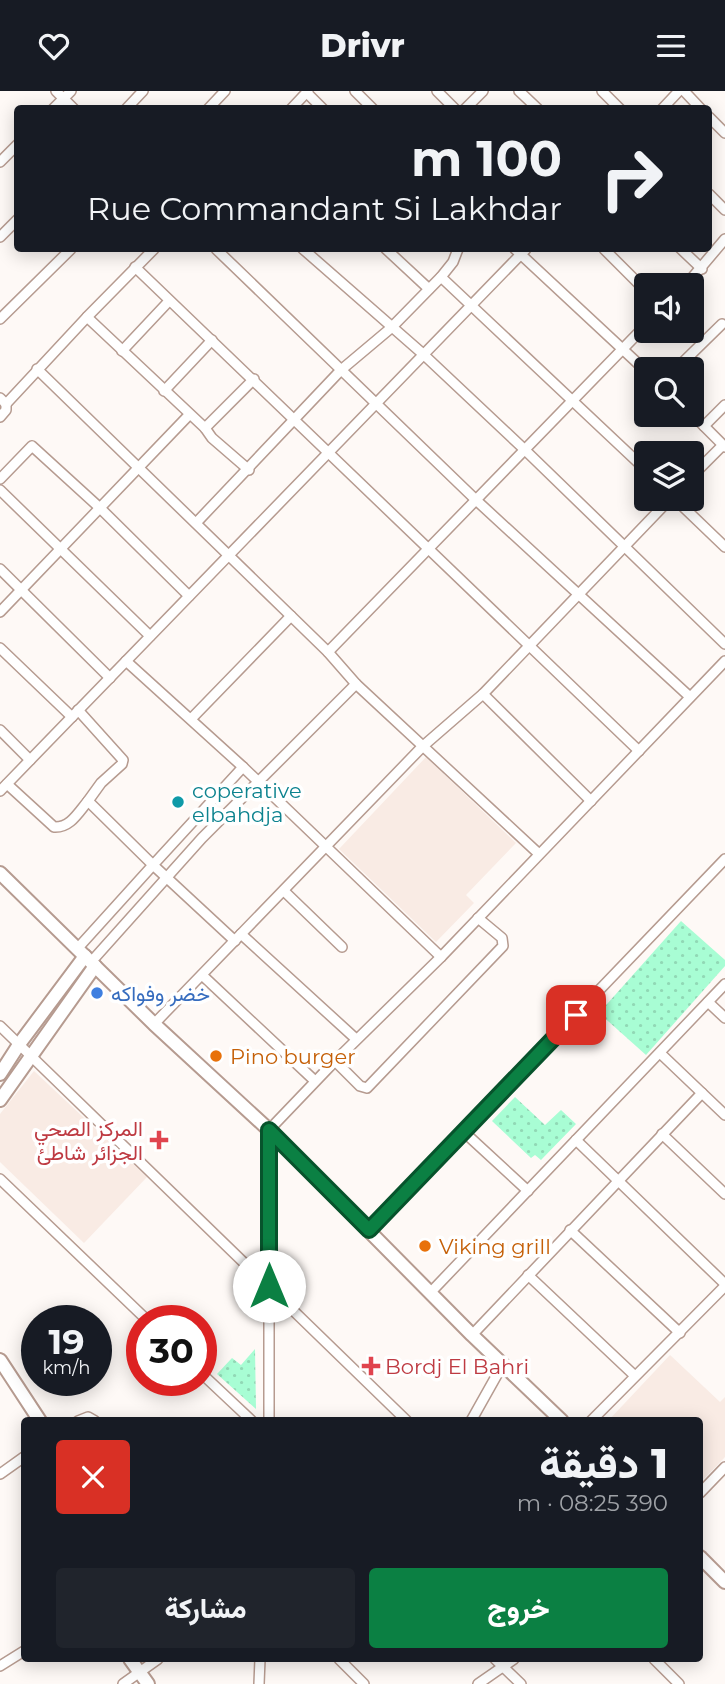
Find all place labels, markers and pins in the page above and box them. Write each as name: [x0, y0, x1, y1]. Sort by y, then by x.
place label: coperative elbahdja: [192, 778, 302, 827]
marker: coperative elbahdja: [170, 794, 186, 810]
place label: خضر وفواكه: [111, 981, 210, 1007]
marker: خضر وفواكه: [89, 985, 105, 1001]
pin: [546, 985, 606, 1045]
place label: Pino burger: [230, 1044, 356, 1069]
marker: Pino burger: [208, 1048, 224, 1064]
place label: المركز الصحي الجزائر شاطئ: [34, 1116, 143, 1166]
marker: المركز الصحي الجزائر شاطئ: [149, 1130, 169, 1150]
place label: Viking grill: [439, 1234, 551, 1259]
marker: Viking grill: [417, 1238, 433, 1254]
place label: Bordj El Bahri: [385, 1354, 529, 1379]
marker: Bordj El Bahri: [363, 1358, 379, 1374]

